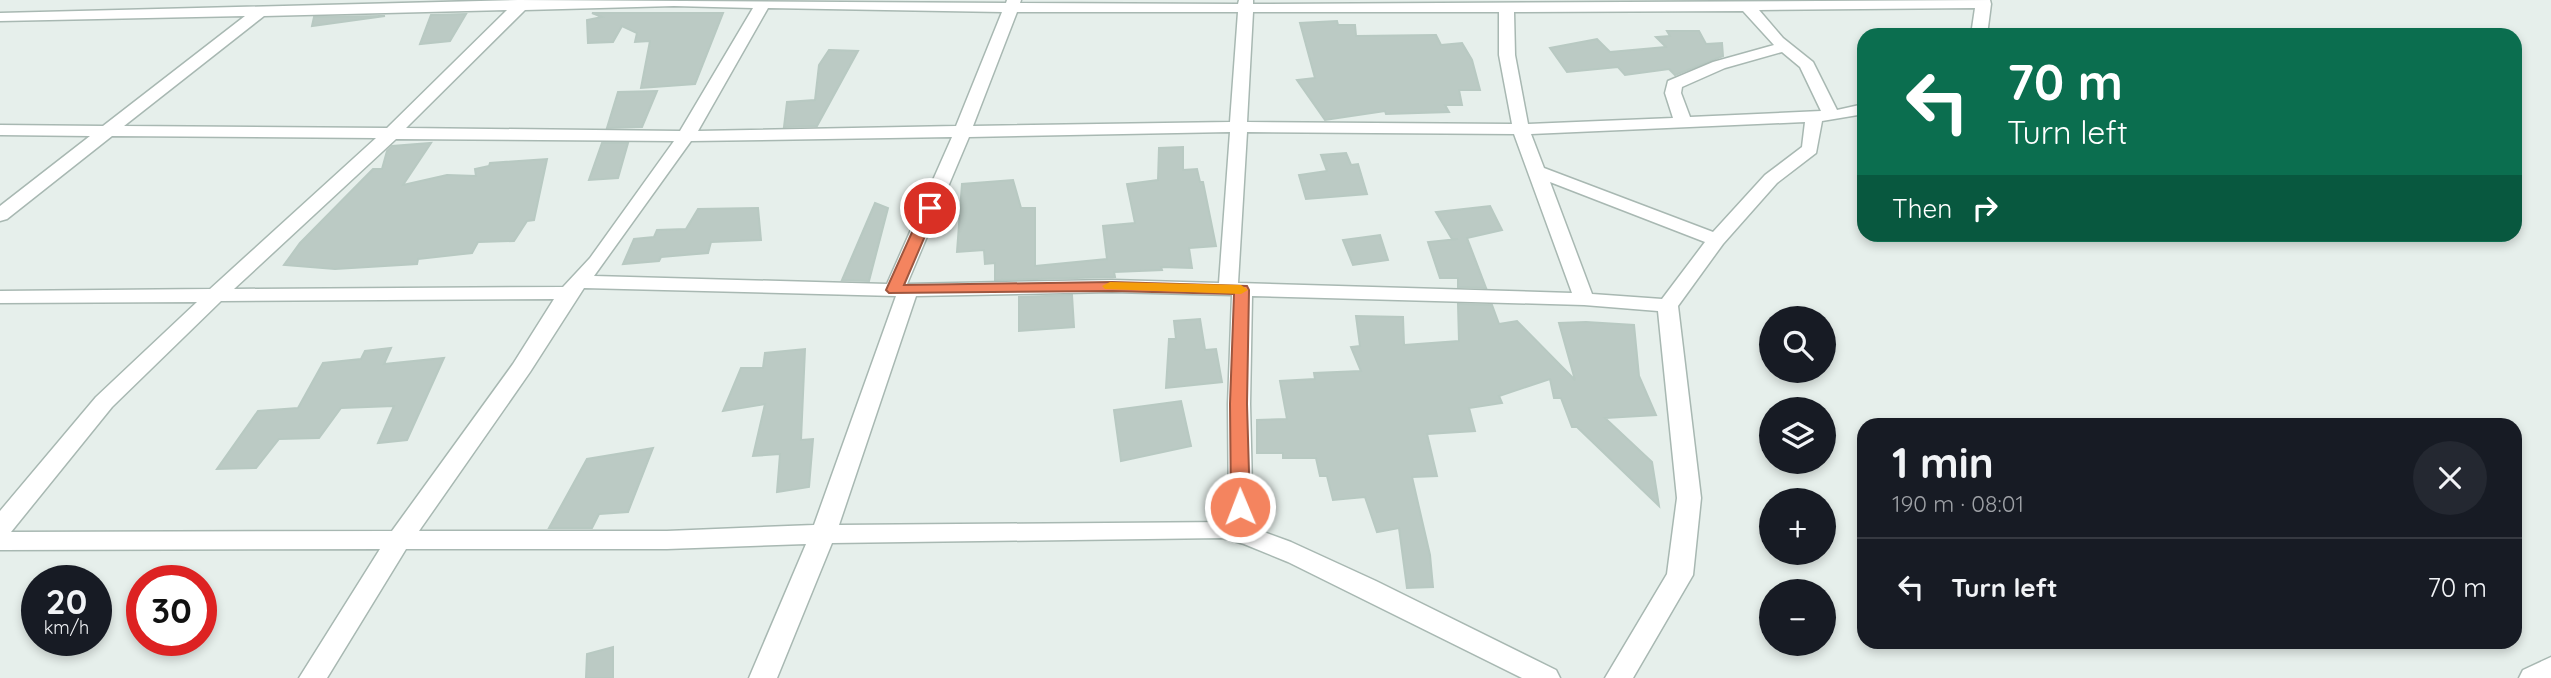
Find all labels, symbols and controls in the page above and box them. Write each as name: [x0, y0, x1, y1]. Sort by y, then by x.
text: 70 m: [2007, 51, 2123, 112]
icon: left: [1892, 56, 1983, 147]
text: Turn left: [2007, 112, 2128, 152]
pin: [900, 178, 960, 238]
icon: arrive: [911, 189, 949, 227]
icon: right: [1966, 189, 2004, 227]
text: Then: [1892, 192, 1952, 225]
map controls: [1759, 306, 1836, 656]
button: search: [1759, 306, 1836, 383]
button: layers: [1759, 397, 1836, 474]
text: 1 min: [1892, 436, 1994, 489]
button: close: [2413, 441, 2487, 515]
position arrow: [1203, 470, 1277, 544]
button: +: [1759, 488, 1836, 565]
text: 190 m · 08:01: [1892, 489, 2024, 518]
speed limit sign: 30: [126, 565, 217, 656]
icon: left: [1892, 568, 1930, 606]
text: Turn left: [1951, 571, 2058, 604]
text: 70 m: [2427, 571, 2487, 604]
text: 20: [46, 579, 87, 623]
button: −: [1759, 579, 1836, 656]
text: km/h: [44, 616, 89, 639]

